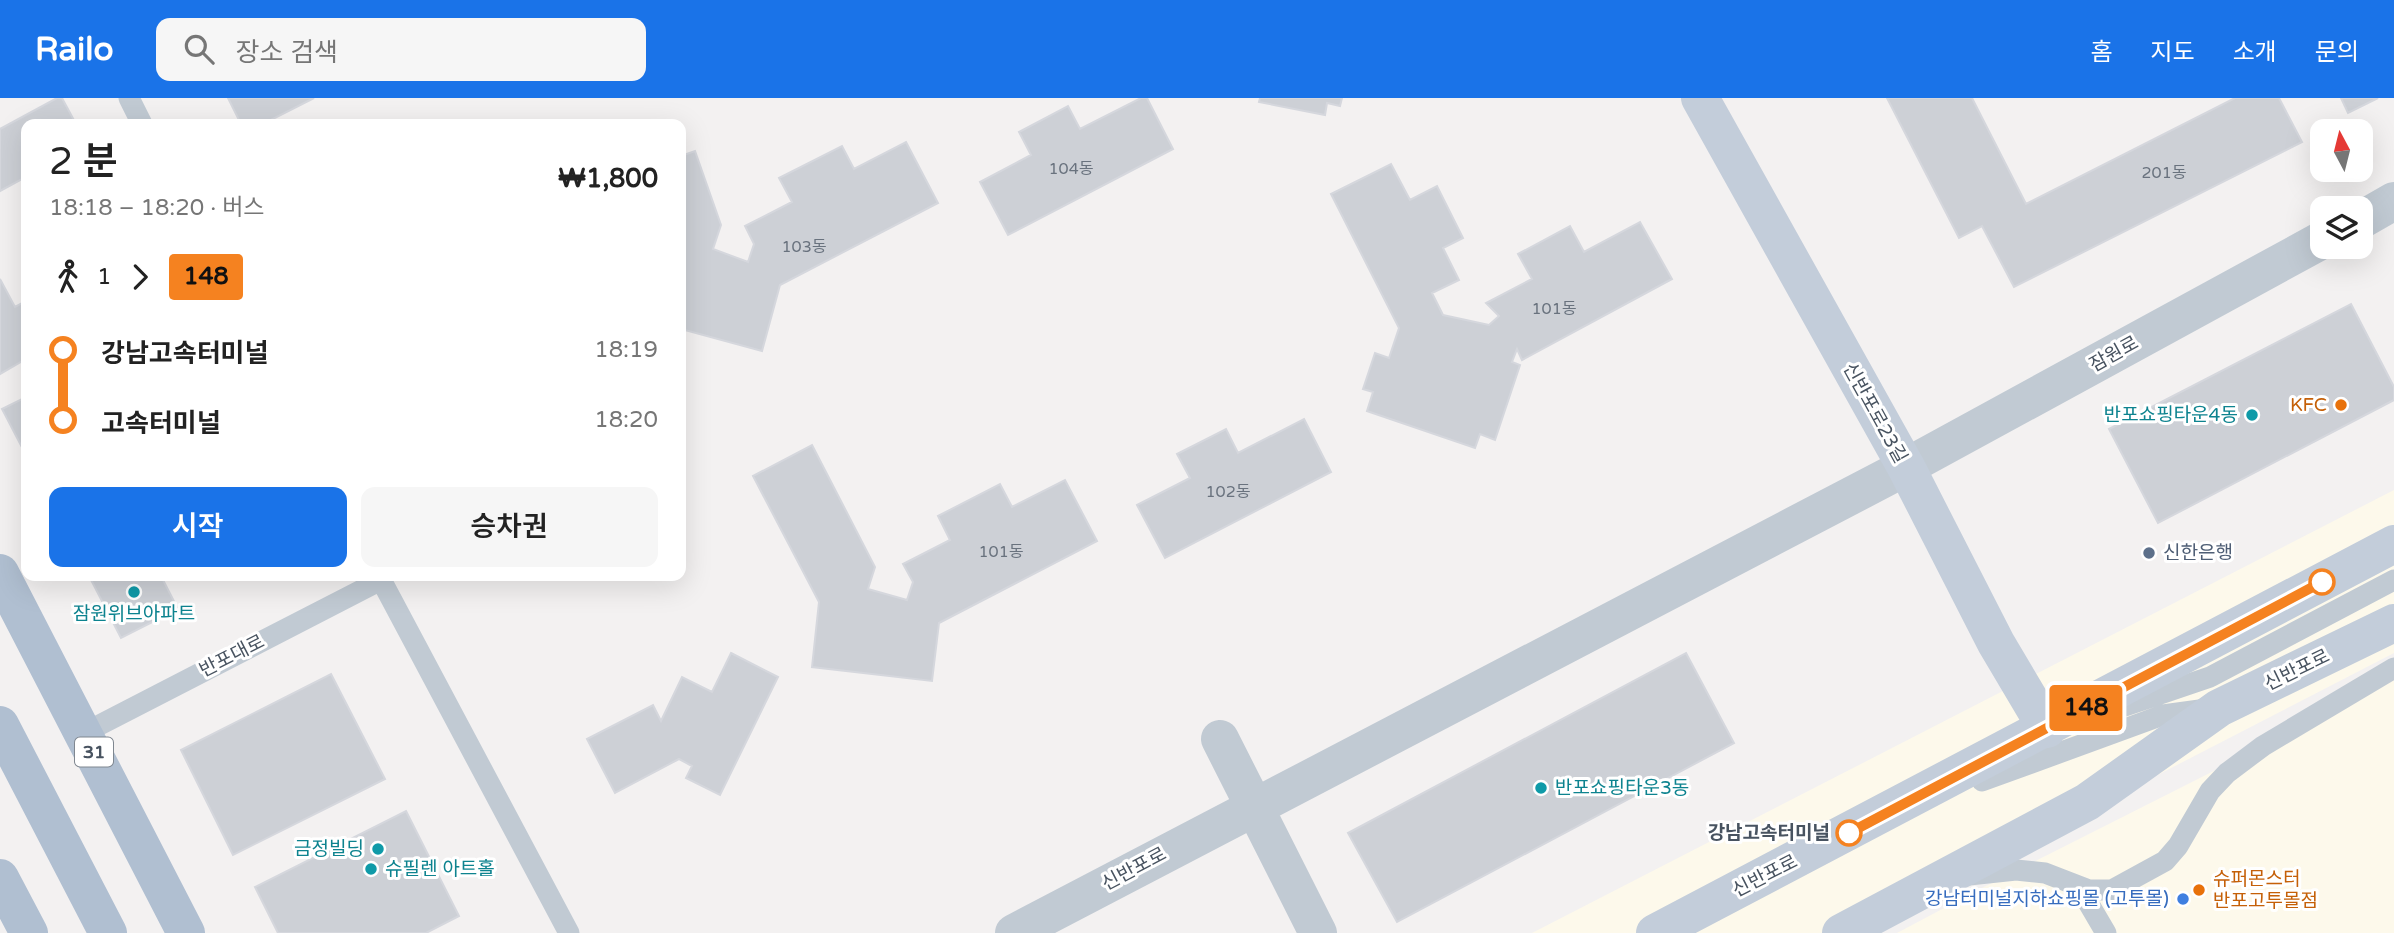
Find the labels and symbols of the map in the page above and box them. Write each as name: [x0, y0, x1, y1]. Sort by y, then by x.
north arrow: [2310, 119, 2373, 182]
house number: 104동: [1049, 159, 1094, 179]
house number: 201동: [2142, 163, 2187, 183]
house number: 103동: [782, 237, 827, 257]
house number: 101동: [1532, 299, 1577, 319]
street label: 잠원로: [2086, 332, 2142, 376]
street label: 신반포로23길: [1838, 359, 1912, 467]
place label: KFC: [2290, 394, 2327, 416]
marker: KFC: [2333, 397, 2349, 413]
place label: 반포쇼핑타운4동: [2104, 404, 2238, 426]
marker: 반포쇼핑타운4동: [2244, 407, 2260, 423]
house number: 102동: [1206, 482, 1251, 502]
house number: 101동: [979, 542, 1024, 562]
place label: 신한은행: [2163, 542, 2233, 564]
marker: 신한은행: [2141, 545, 2157, 561]
unlabelled marker: [2309, 569, 2335, 595]
marker: 잠원위브아파트: [126, 584, 142, 600]
place label: 잠원위브아파트: [73, 603, 195, 625]
street label: 반포대로: [196, 630, 268, 682]
street label: 신반포로: [2261, 645, 2333, 695]
line badge: 148: [2046, 685, 2126, 731]
road number: 31: [75, 738, 113, 766]
place label: 반포쇼핑타운3동: [1555, 777, 1689, 799]
marker: 반포쇼핑타운3동: [1533, 780, 1549, 796]
marker: 강남고속터미널: [1836, 820, 1862, 846]
place label: 강남고속터미널: [1708, 822, 1830, 844]
place label: 금정빌딩: [294, 838, 364, 860]
marker: 금정빌딩: [370, 841, 386, 857]
street label: 신반포로: [1098, 843, 1170, 895]
street label: 신반포로: [1729, 850, 1801, 902]
place label: 슈필렌 아트홀: [385, 858, 495, 880]
marker: 슈필렌 아트홀: [363, 861, 379, 877]
place label: 슈퍼몬스터 반포고투몰점: [2213, 868, 2318, 912]
marker: 슈퍼몬스터 반포고투몰점: [2191, 882, 2207, 898]
place label: 강남터미널지하쇼핑몰 (고투몰): [1925, 888, 2169, 910]
marker: 강남터미널지하쇼핑몰 (고투몰): [2175, 891, 2191, 907]

